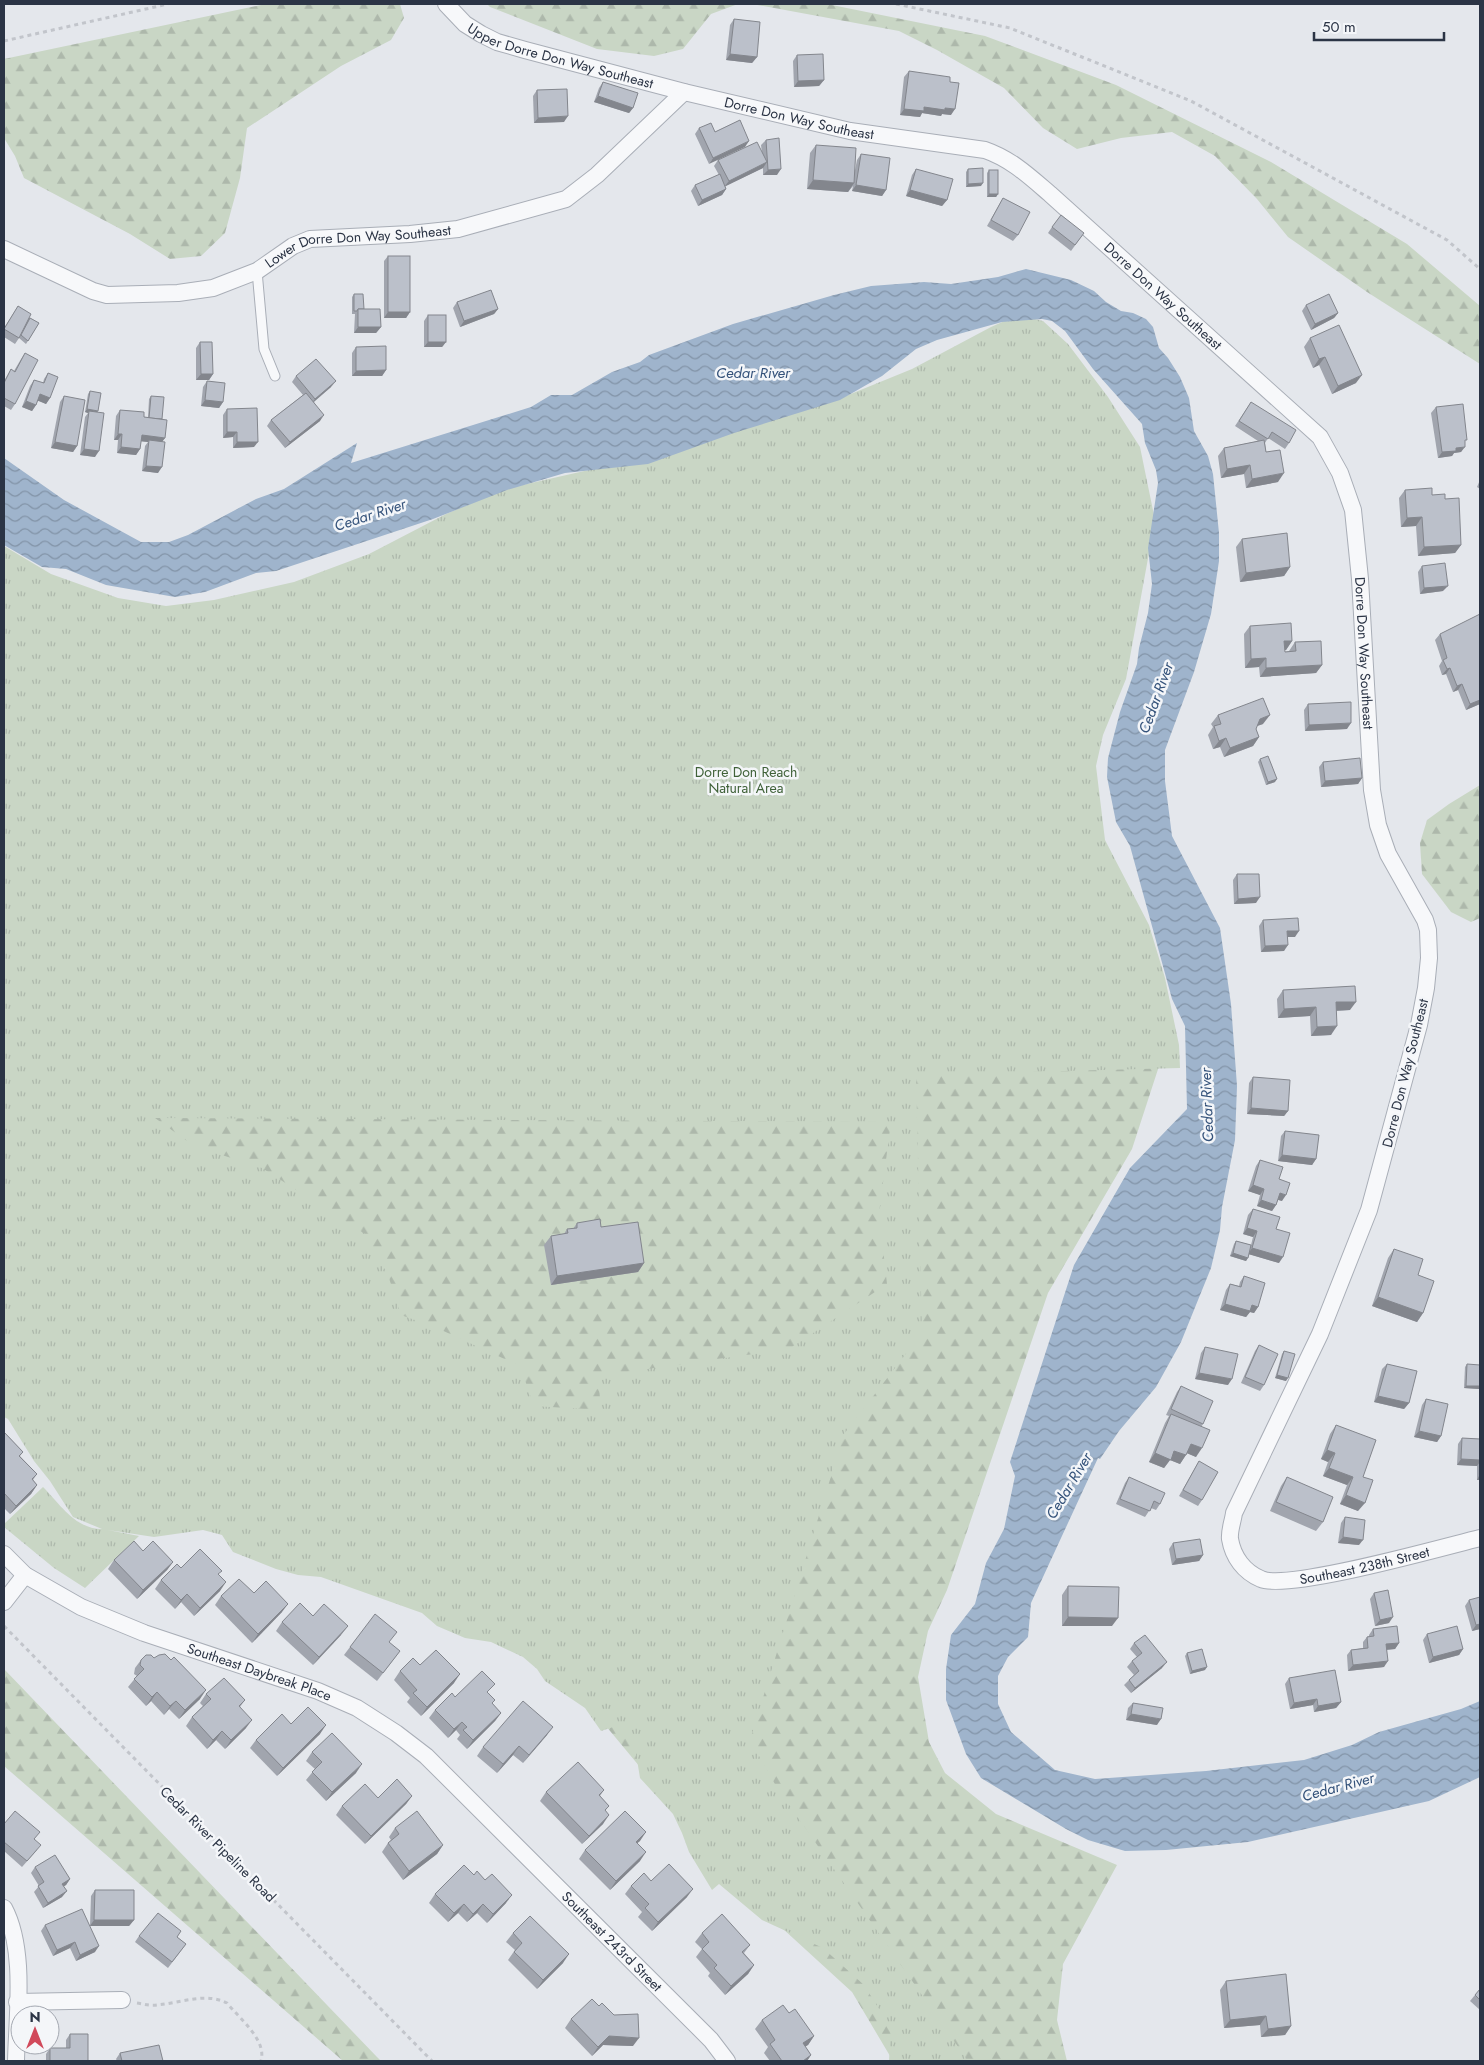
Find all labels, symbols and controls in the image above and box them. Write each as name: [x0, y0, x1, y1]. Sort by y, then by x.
scale bar: [1314, 10, 1444, 42]
text: 50 m: [1322, 16, 1356, 38]
street label: Upper Dorre Don Way Southeast: [464, 18, 656, 94]
street label: Dorre Don Way Southeast: [722, 92, 876, 144]
street label: Lower Dorre Don Way Southeast: [261, 220, 453, 273]
street label: Dorre Don Way Southeast: [1100, 237, 1227, 355]
water label: Cedar River: [716, 362, 791, 384]
water label: Cedar River: [331, 493, 410, 537]
street label: Dorre Don Way Southeast: [1350, 576, 1379, 731]
water label: Cedar River: [1133, 658, 1179, 737]
park label: Dorre Don Reach Natural Area: [695, 762, 797, 798]
street label: Dorre Don Way Southeast: [1377, 996, 1433, 1149]
water label: Cedar River: [1195, 1067, 1219, 1142]
water label: Cedar River: [1040, 1448, 1098, 1523]
street label: Southeast 238th Street: [1298, 1541, 1432, 1589]
street label: Southeast Daybreak Place: [184, 1638, 335, 1706]
water label: Cedar River: [1299, 1767, 1378, 1807]
street label: Cedar River Pipeline Road: [156, 1782, 280, 1906]
street label: Southeast 243rd Street: [557, 1887, 667, 1996]
north arrow: [10, 2005, 60, 2055]
text: N: [29, 2007, 41, 2027]

